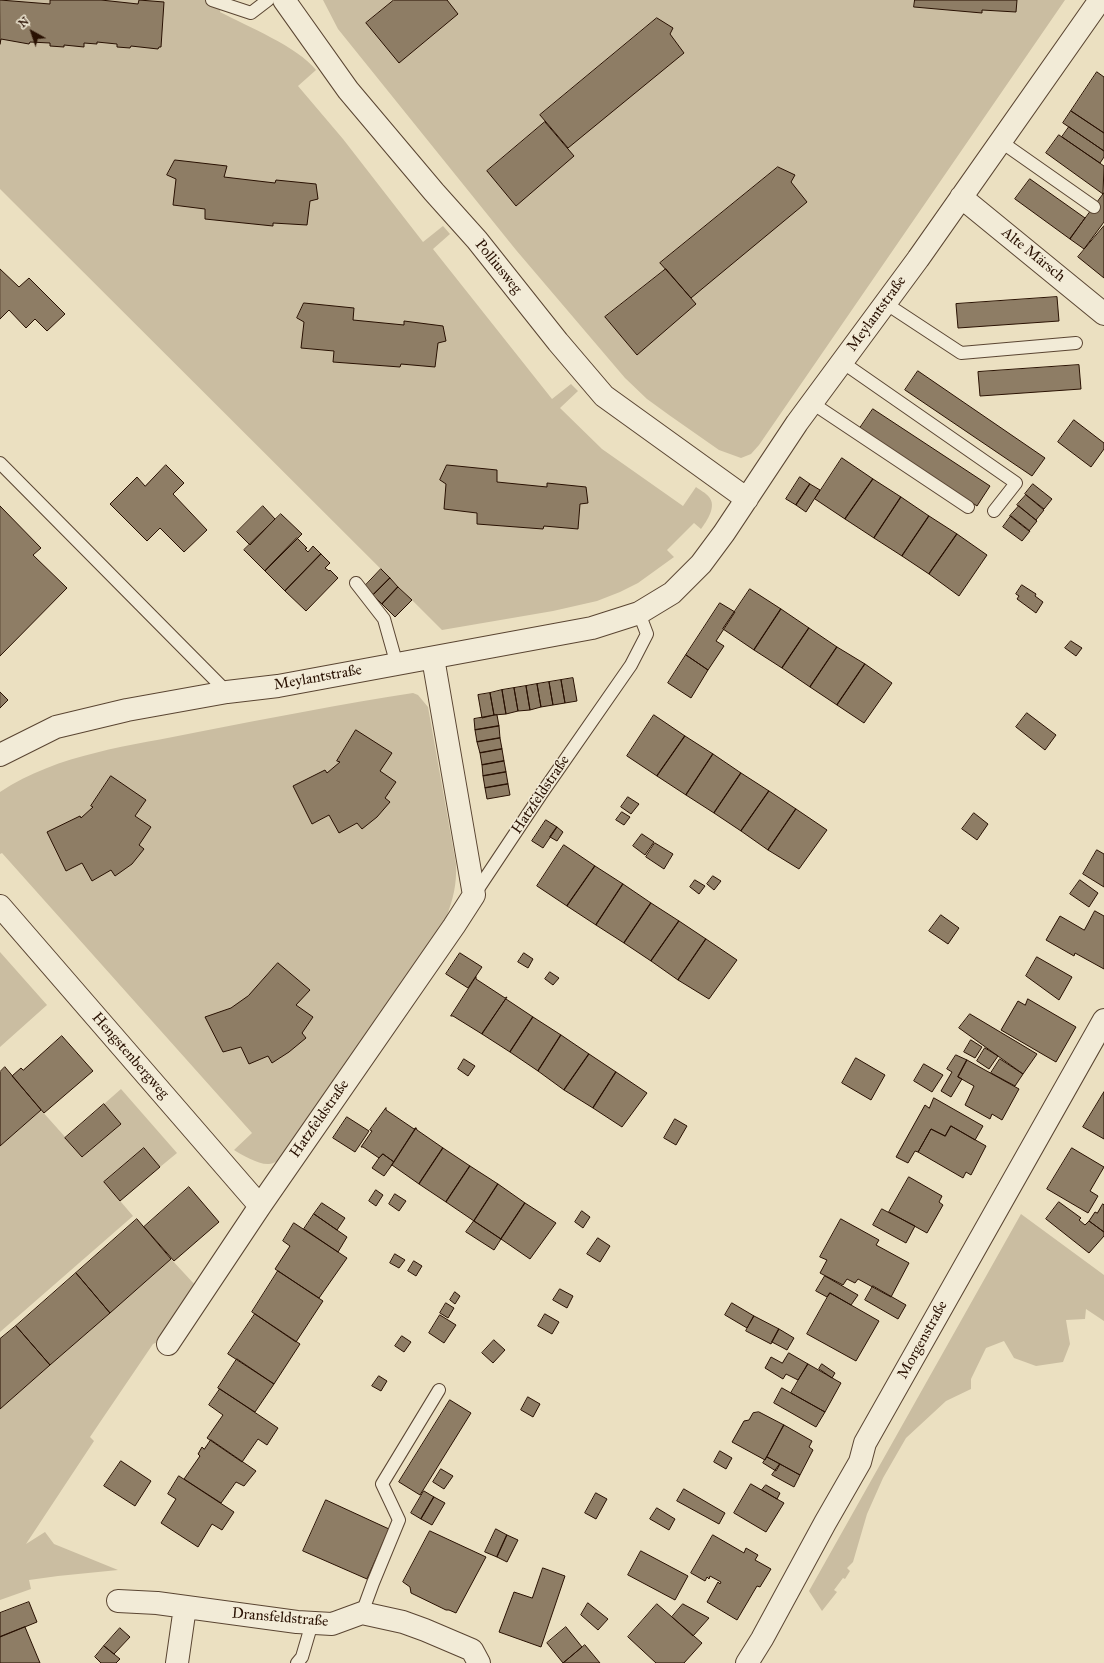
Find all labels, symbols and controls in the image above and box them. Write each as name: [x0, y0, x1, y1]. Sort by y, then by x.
north arrow: [12, 12, 52, 52]
text: N: [16, 14, 32, 30]
street label: Alte Märsch: [998, 224, 1068, 286]
street label: Polliusweg: [471, 236, 525, 298]
street label: Meylantstraße: [844, 273, 910, 355]
street label: Meylantstraße: [273, 661, 363, 695]
street label: Hatzfeldstraße: [508, 752, 574, 838]
street label: Hengstenbergweg: [88, 1009, 172, 1103]
street label: Hatzfeldstraße: [287, 1077, 353, 1161]
street label: Morgenstraße: [894, 1298, 952, 1382]
street label: Dransfeldstraße: [231, 1605, 329, 1631]

